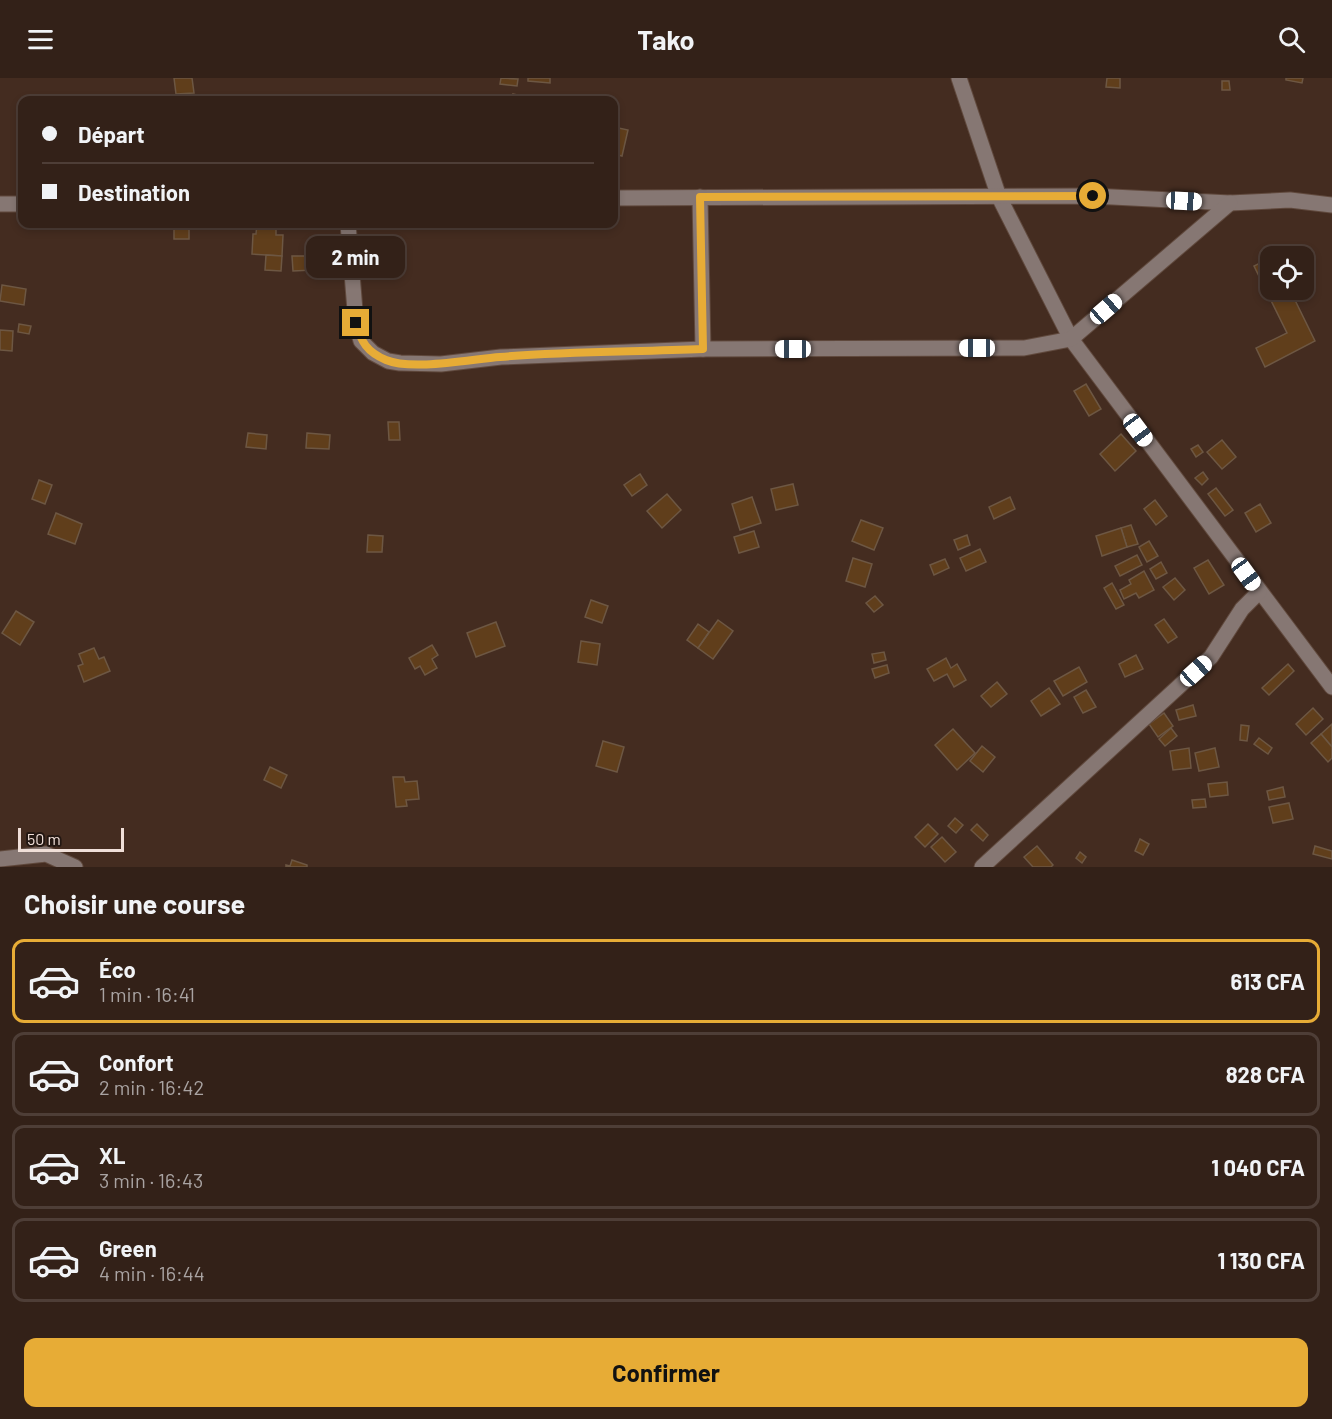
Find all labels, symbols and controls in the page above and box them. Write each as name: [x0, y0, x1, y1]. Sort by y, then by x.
icon: menu: [24, 23, 57, 56]
text: Tako: [637, 23, 695, 55]
icon: search: [1275, 23, 1308, 56]
text: Départ: [78, 121, 145, 147]
text: Destination: [78, 179, 190, 205]
route start: [1079, 182, 1106, 209]
car: [1166, 191, 1202, 211]
callout: 2 min: [306, 236, 406, 278]
text: 2 min: [332, 245, 379, 269]
map controls: [1260, 246, 1314, 300]
button: locate: [1260, 246, 1314, 300]
car: [1087, 290, 1125, 328]
route end: [342, 309, 369, 336]
car: [959, 339, 995, 357]
car: [775, 340, 811, 358]
car: [1120, 410, 1156, 450]
car: [1228, 554, 1264, 594]
car: [1177, 652, 1215, 690]
scale bar: [18, 825, 124, 852]
text: 50 m: [27, 829, 61, 848]
text: Choisir une course: [24, 887, 245, 919]
icon: car: [27, 954, 81, 1008]
text: Éco: [99, 956, 136, 982]
text: 613 CFA: [1231, 968, 1305, 994]
text: 1 min · 16:41: [99, 982, 195, 1006]
icon: car: [27, 1047, 81, 1101]
text: Confort: [99, 1049, 174, 1075]
text: 828 CFA: [1226, 1061, 1305, 1087]
text: 2 min · 16:42: [99, 1075, 204, 1099]
icon: car: [27, 1140, 81, 1194]
text: XL: [99, 1142, 125, 1168]
text: 1 040 CFA: [1211, 1154, 1305, 1180]
text: 3 min · 16:43: [99, 1168, 203, 1192]
icon: car: [27, 1233, 81, 1287]
text: Green: [99, 1235, 157, 1261]
text: 1 130 CFA: [1217, 1247, 1305, 1273]
text: 4 min · 16:44: [99, 1261, 205, 1285]
button: Confirmer: [24, 1338, 1308, 1407]

